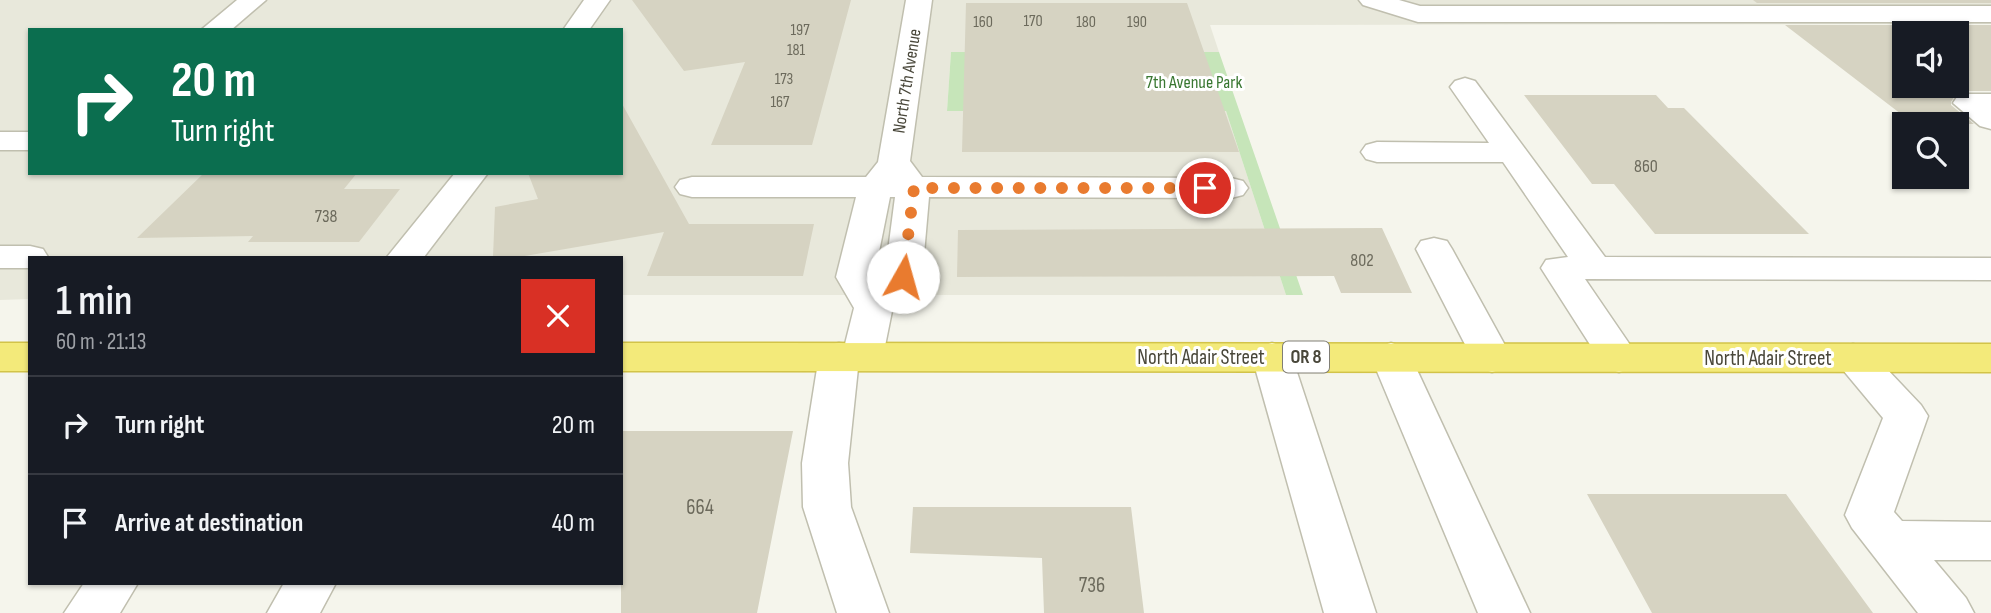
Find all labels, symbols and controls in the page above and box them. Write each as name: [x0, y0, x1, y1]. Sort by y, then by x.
house number: 170: [1023, 12, 1043, 31]
house number: 160: [973, 13, 993, 32]
house number: 180: [1076, 13, 1096, 32]
house number: 190: [1127, 13, 1147, 32]
house number: 197: [790, 21, 810, 40]
map controls: [1892, 21, 1969, 189]
button: sound: [1892, 21, 1969, 98]
street label: North 7th Avenue: [888, 27, 926, 135]
house number: 181: [787, 41, 805, 60]
text: 20 m: [171, 52, 256, 111]
icon: right: [56, 56, 147, 147]
house number: 173: [775, 70, 793, 89]
park label: 7th Avenue Park: [1146, 72, 1242, 93]
house number: 167: [770, 93, 790, 112]
text: Turn right: [171, 112, 275, 151]
button: search: [1892, 112, 1969, 189]
house number: 860: [1634, 156, 1658, 177]
pin: [1175, 158, 1235, 218]
icon: arrive: [1186, 169, 1224, 207]
house number: 738: [315, 206, 337, 227]
position arrow: [866, 240, 940, 314]
house number: 802: [1350, 250, 1374, 271]
text: 1 min: [56, 276, 132, 327]
button: close: [521, 279, 595, 353]
text: 60 m · 21:13: [56, 328, 146, 356]
road number: OR 8: [1283, 342, 1329, 372]
street label: North Adair Street: [1137, 345, 1265, 370]
street label: North Adair Street: [1704, 346, 1832, 371]
icon: right: [56, 406, 94, 444]
text: Turn right: [115, 410, 204, 441]
text: 20 m: [552, 410, 595, 441]
house number: 664: [686, 495, 714, 520]
icon: arrive: [56, 504, 94, 542]
text: Arrive at destination: [115, 508, 303, 539]
text: 40 m: [552, 508, 595, 539]
house number: 736: [1079, 573, 1105, 598]

